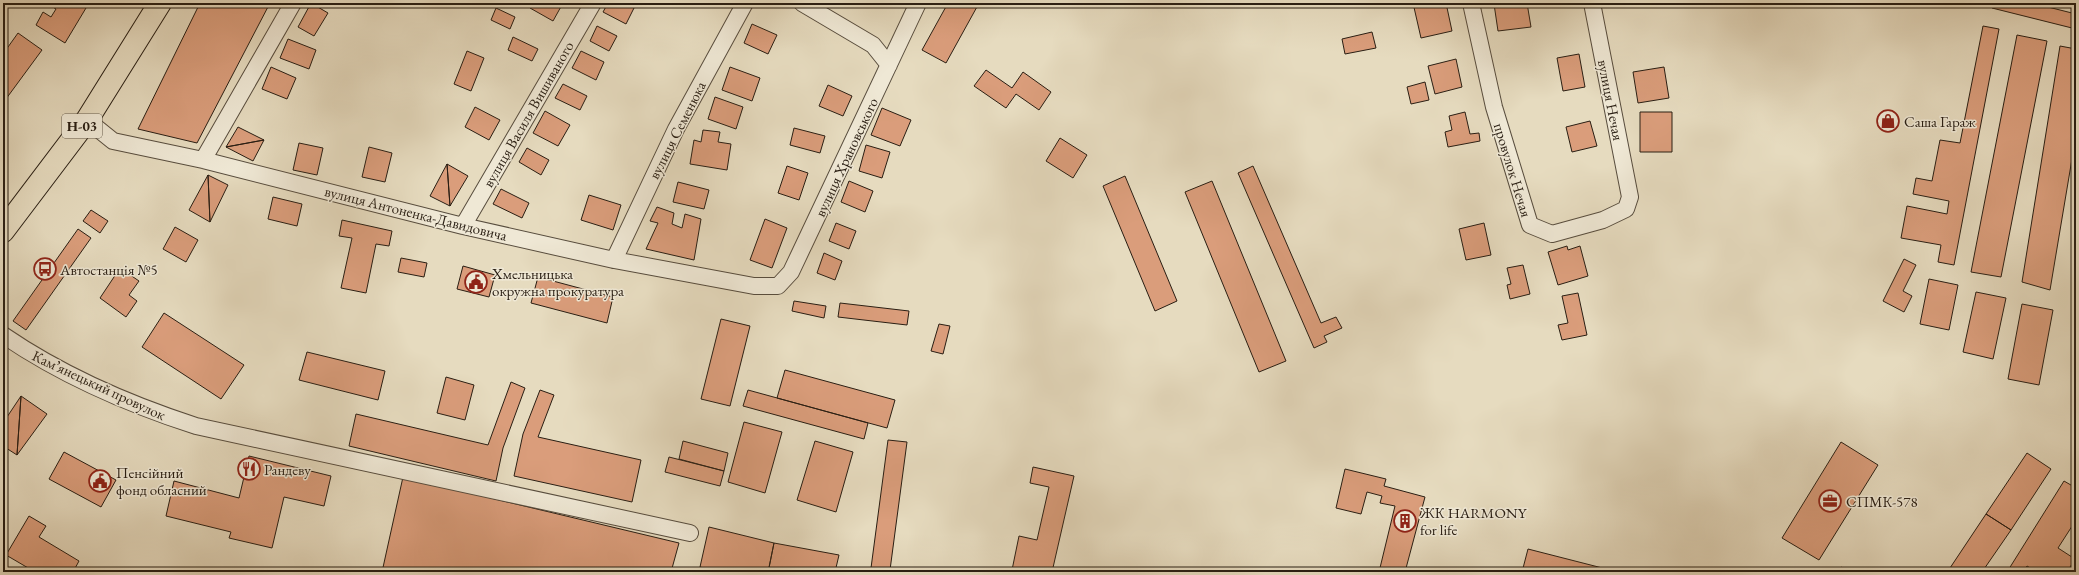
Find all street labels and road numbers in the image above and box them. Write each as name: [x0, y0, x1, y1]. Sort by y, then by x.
street label: вулиця Василя Вишиваного: [478, 37, 578, 191]
street label: вулиця Нечая: [1594, 58, 1628, 142]
street label: вулиця Семенюка: [644, 78, 710, 182]
street label: вулиця Храновського: [810, 94, 882, 220]
road number: Н-03: [62, 114, 102, 138]
street label: провулок Нечая: [1490, 121, 1536, 220]
street label: вулиця Антоненка-Давидовича: [323, 181, 509, 245]
street label: Камʼянецький провулок: [29, 346, 169, 424]

